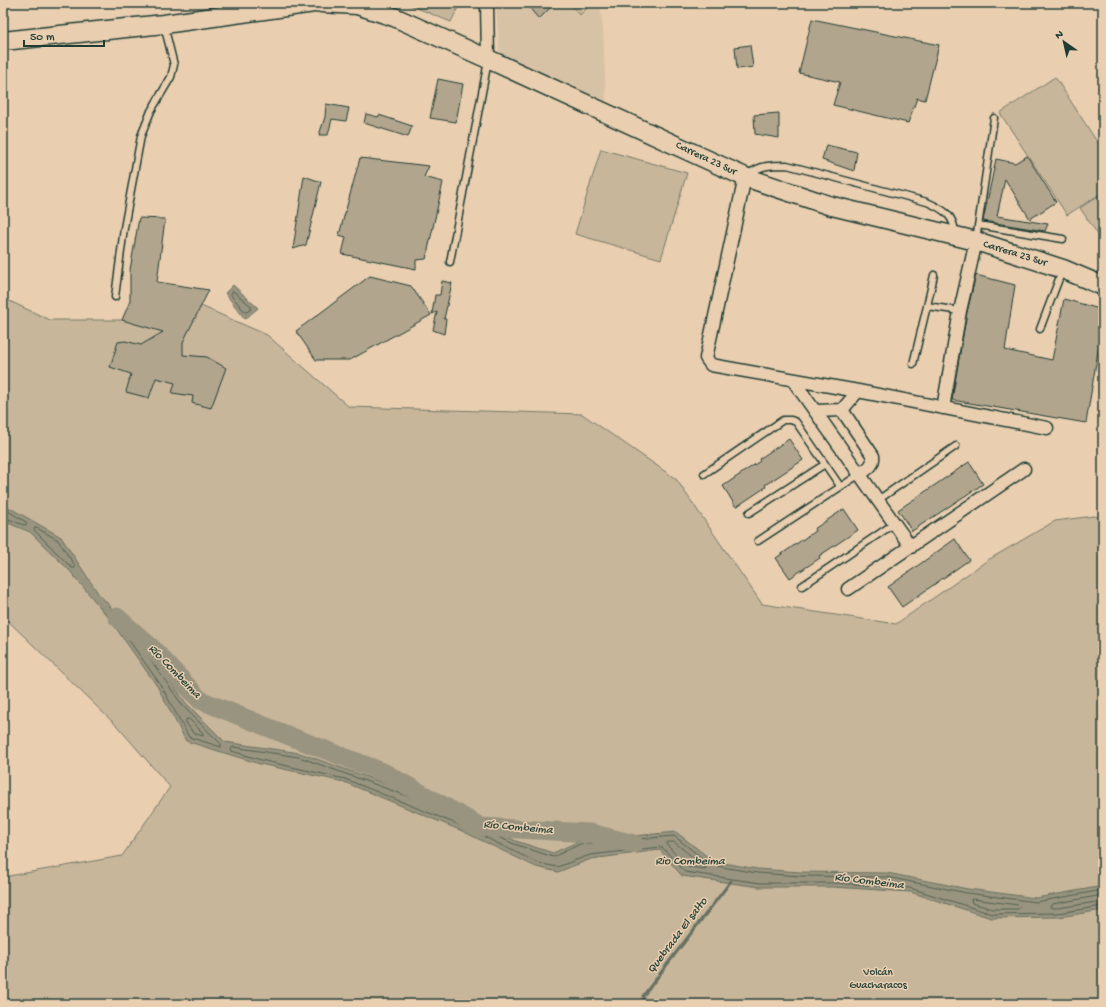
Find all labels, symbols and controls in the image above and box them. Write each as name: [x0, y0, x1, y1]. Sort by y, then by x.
scale bar: [24, 22, 104, 48]
north arrow: [1044, 22, 1084, 62]
text: N: [1053, 28, 1066, 42]
text: 50 m: [30, 31, 55, 45]
street label: Carrera 23 Sur: [674, 140, 739, 179]
street label: Carrera 23 Sur: [982, 239, 1049, 270]
water label: Río Combeima: [145, 642, 204, 703]
water label: Río Combeima: [483, 818, 555, 838]
water label: Rio Combeima: [655, 855, 726, 869]
water label: Río Combeima: [834, 871, 906, 893]
water label: Quebrada El salto: [645, 895, 712, 977]
park label: Volcán Guacharacos: [849, 967, 908, 992]

